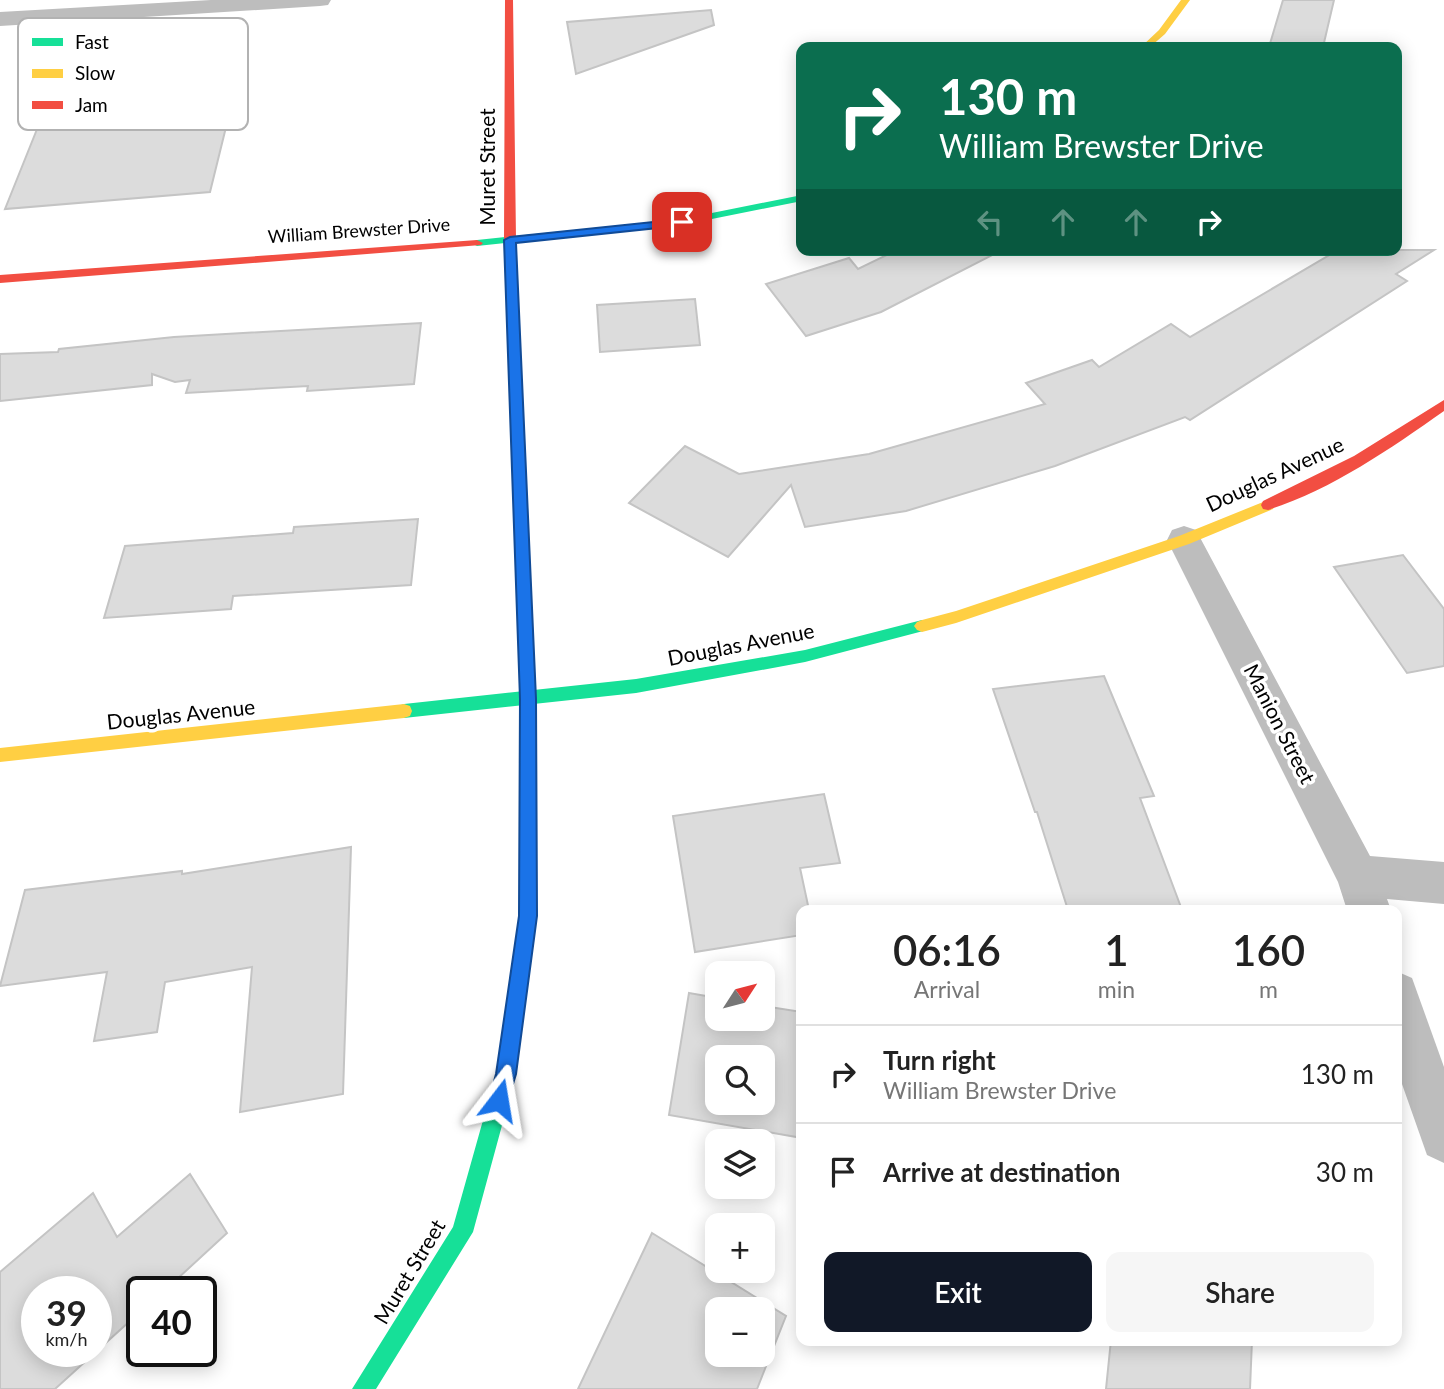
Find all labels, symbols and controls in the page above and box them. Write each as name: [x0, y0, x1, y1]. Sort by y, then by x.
legend: [18, 18, 248, 130]
text: Fast: [75, 30, 109, 53]
text: Slow: [75, 61, 115, 84]
text: 130 m: [939, 67, 1077, 125]
icon: right: [824, 70, 915, 161]
text: Jam: [75, 93, 108, 116]
street label: Muret Street: [474, 108, 499, 226]
text: William Brewster Drive: [939, 126, 1264, 165]
pin: [652, 192, 712, 252]
icon: arrive: [663, 203, 701, 241]
icon: left: [971, 203, 1009, 241]
icon: ahead: [1044, 203, 1082, 241]
icon: ahead: [1117, 203, 1155, 241]
icon: right: [1190, 203, 1228, 241]
street label: William Brewster Drive: [267, 213, 451, 247]
street label: Douglas Avenue: [1202, 431, 1347, 516]
street label: Douglas Avenue: [665, 617, 816, 670]
street label: Manion Street: [1240, 659, 1321, 788]
street label: Douglas Avenue: [105, 693, 256, 734]
text: 06:16: [893, 925, 1001, 975]
text: 1: [1104, 925, 1129, 975]
text: 160: [1232, 925, 1305, 975]
north arrow: [705, 961, 775, 1031]
map controls: [705, 961, 775, 1367]
text: Arrival: [914, 975, 980, 1003]
text: min: [1098, 975, 1135, 1003]
text: m: [1259, 975, 1278, 1003]
text: Turn right: [883, 1044, 996, 1076]
button: search: [705, 1045, 775, 1115]
icon: right: [824, 1055, 862, 1093]
text: 130 m: [1301, 1058, 1374, 1090]
position arrow: [462, 1063, 536, 1137]
text: William Brewster Drive: [883, 1076, 1116, 1104]
button: layers: [705, 1129, 775, 1199]
icon: arrive: [824, 1153, 862, 1191]
text: Arrive at destination: [883, 1156, 1120, 1188]
text: 30 m: [1316, 1156, 1374, 1188]
button: +: [705, 1213, 775, 1283]
street label: Muret Street: [368, 1214, 450, 1328]
button: Exit: [824, 1252, 1092, 1332]
button: Share: [1106, 1252, 1374, 1332]
speed limit sign: 40: [126, 1276, 217, 1367]
text: 39: [46, 1291, 87, 1333]
button: −: [705, 1297, 775, 1367]
text: km/h: [45, 1328, 88, 1350]

